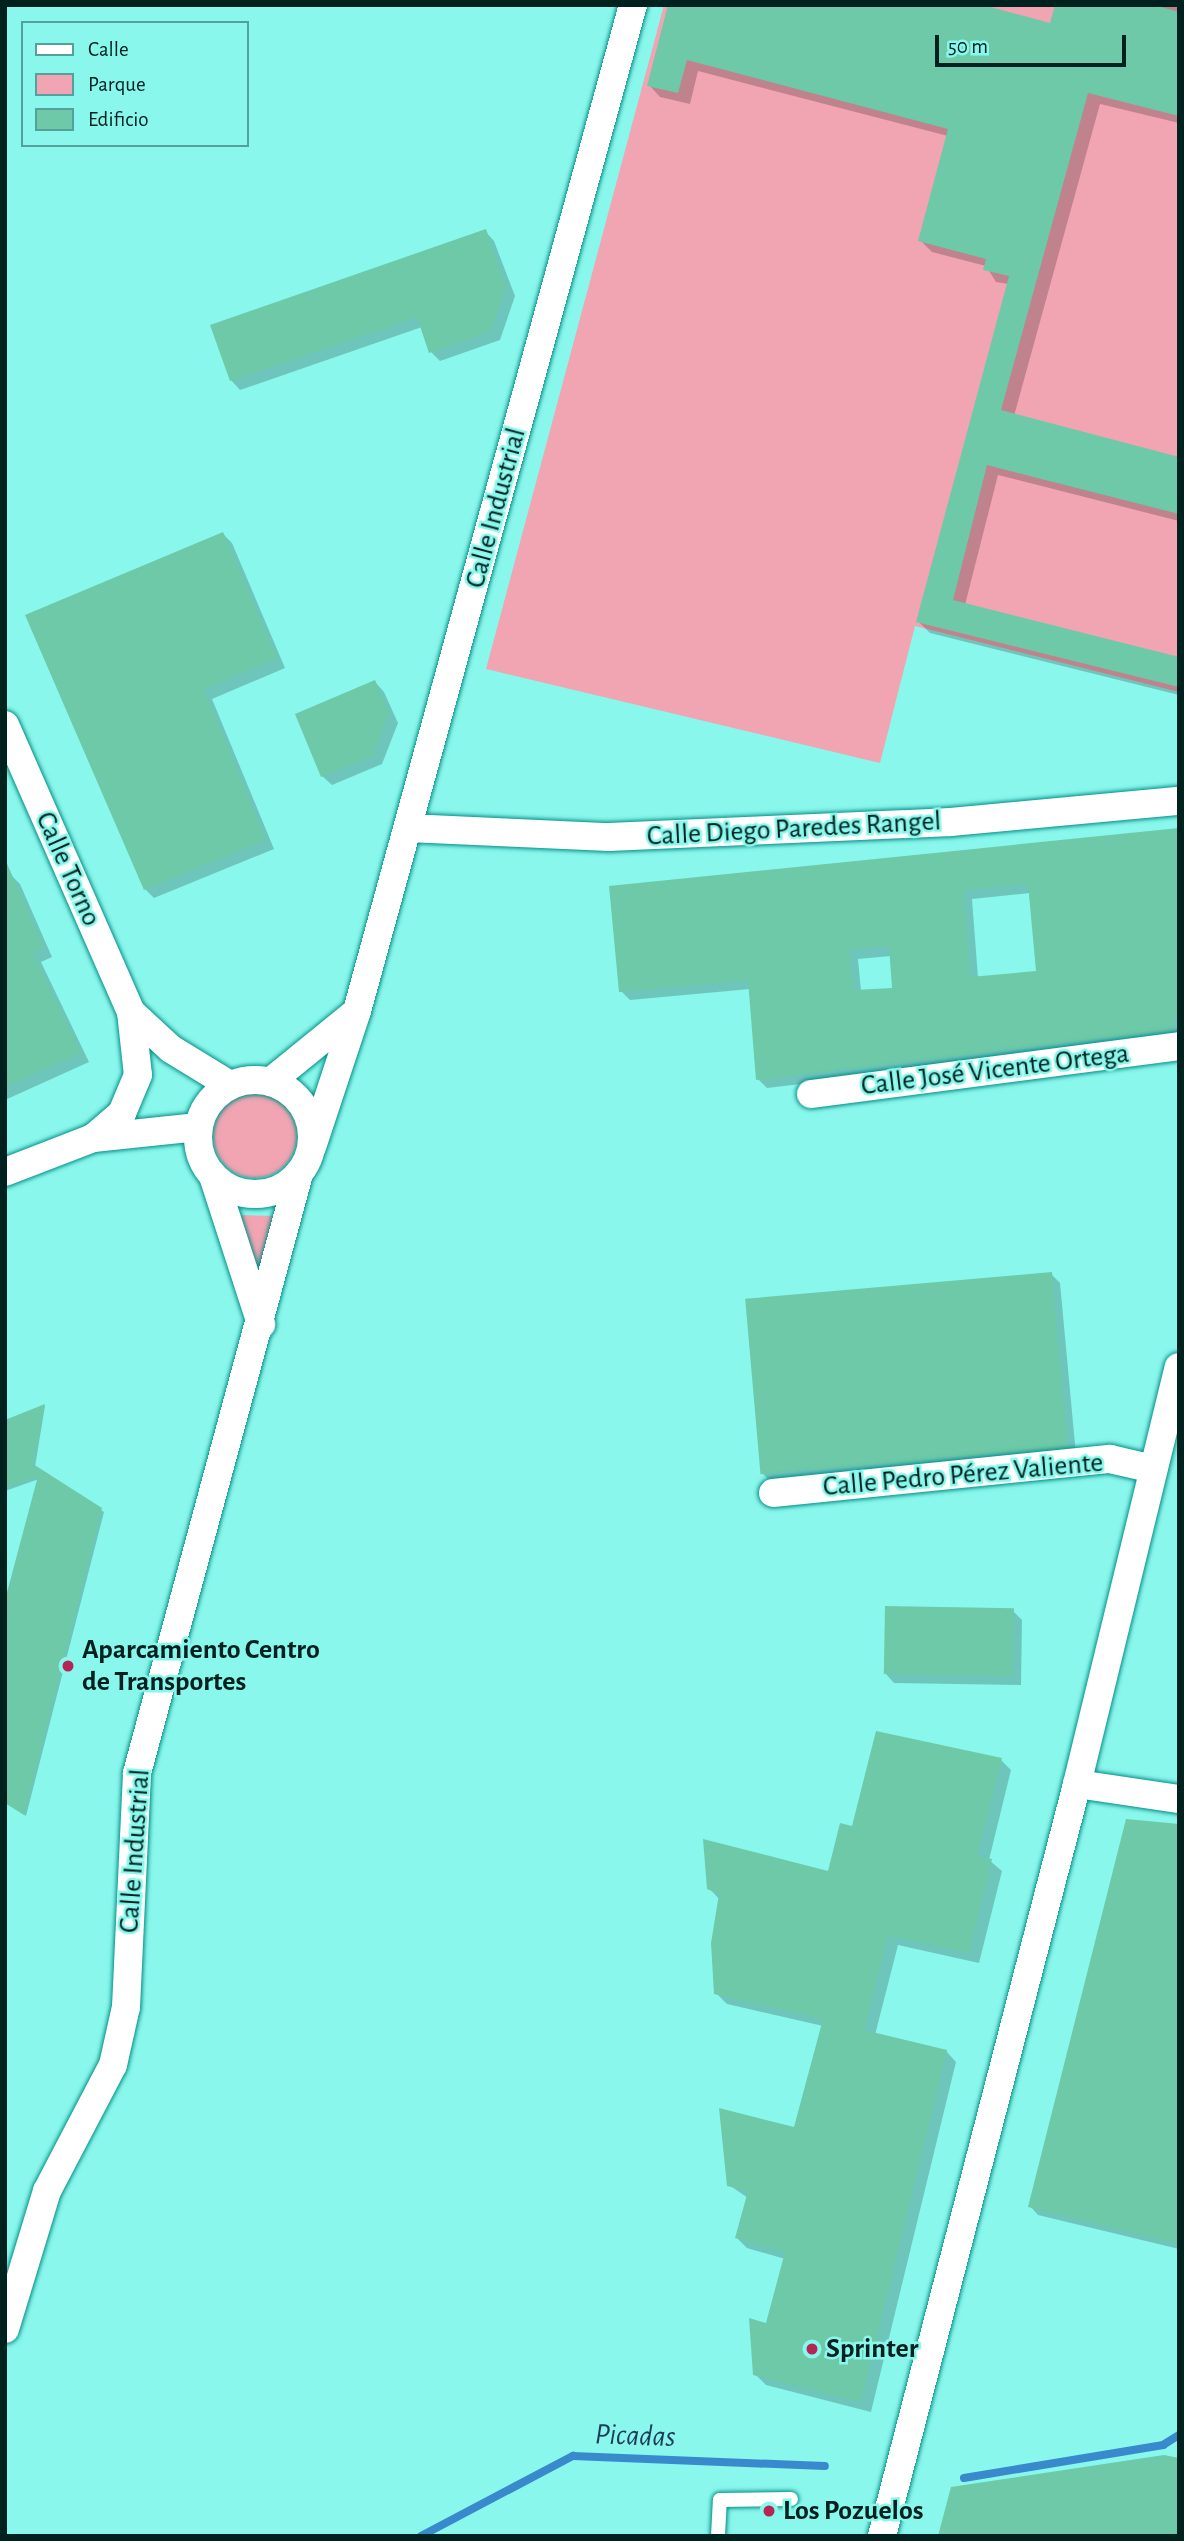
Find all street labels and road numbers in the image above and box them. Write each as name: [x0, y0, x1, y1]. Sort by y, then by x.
street label: Calle Industrial: [459, 424, 533, 592]
street label: Calle Diego Paredes Rangel: [646, 805, 942, 853]
street label: Calle Torno: [28, 807, 108, 931]
street label: Calle José Vicente Ortega: [859, 1037, 1131, 1103]
street label: Calle Pedro Pérez Valiente: [822, 1446, 1104, 1504]
street label: Calle Industrial: [113, 1768, 157, 1934]

